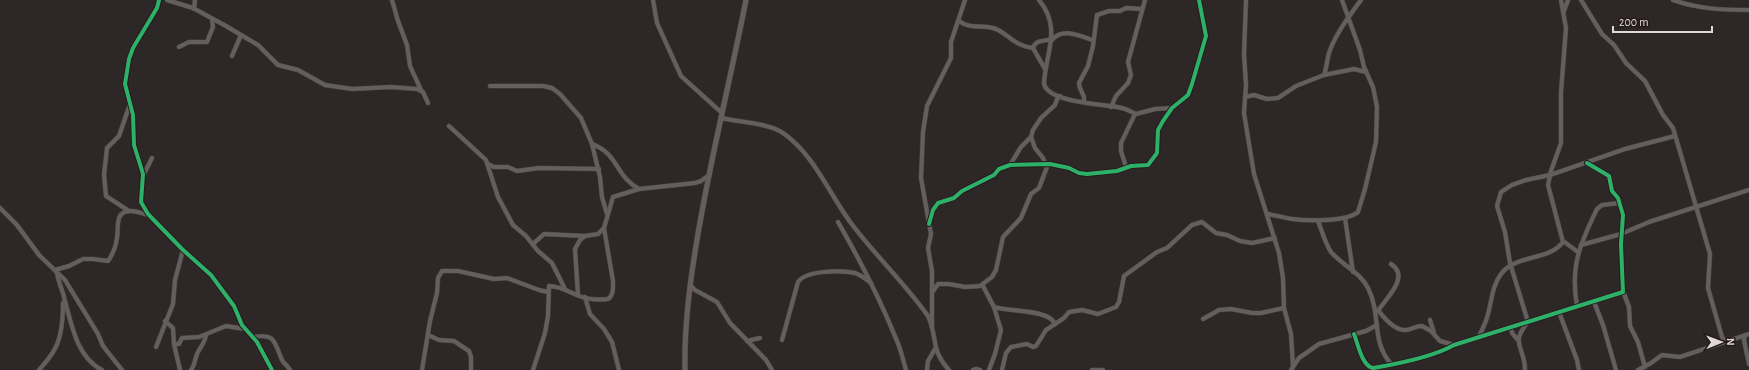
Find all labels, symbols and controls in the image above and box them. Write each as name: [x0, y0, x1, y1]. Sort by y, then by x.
scale bar: [1613, 8, 1712, 34]
text: 200 m: [1619, 16, 1649, 28]
north arrow: [1701, 322, 1741, 362]
text: N: [1725, 338, 1736, 346]

